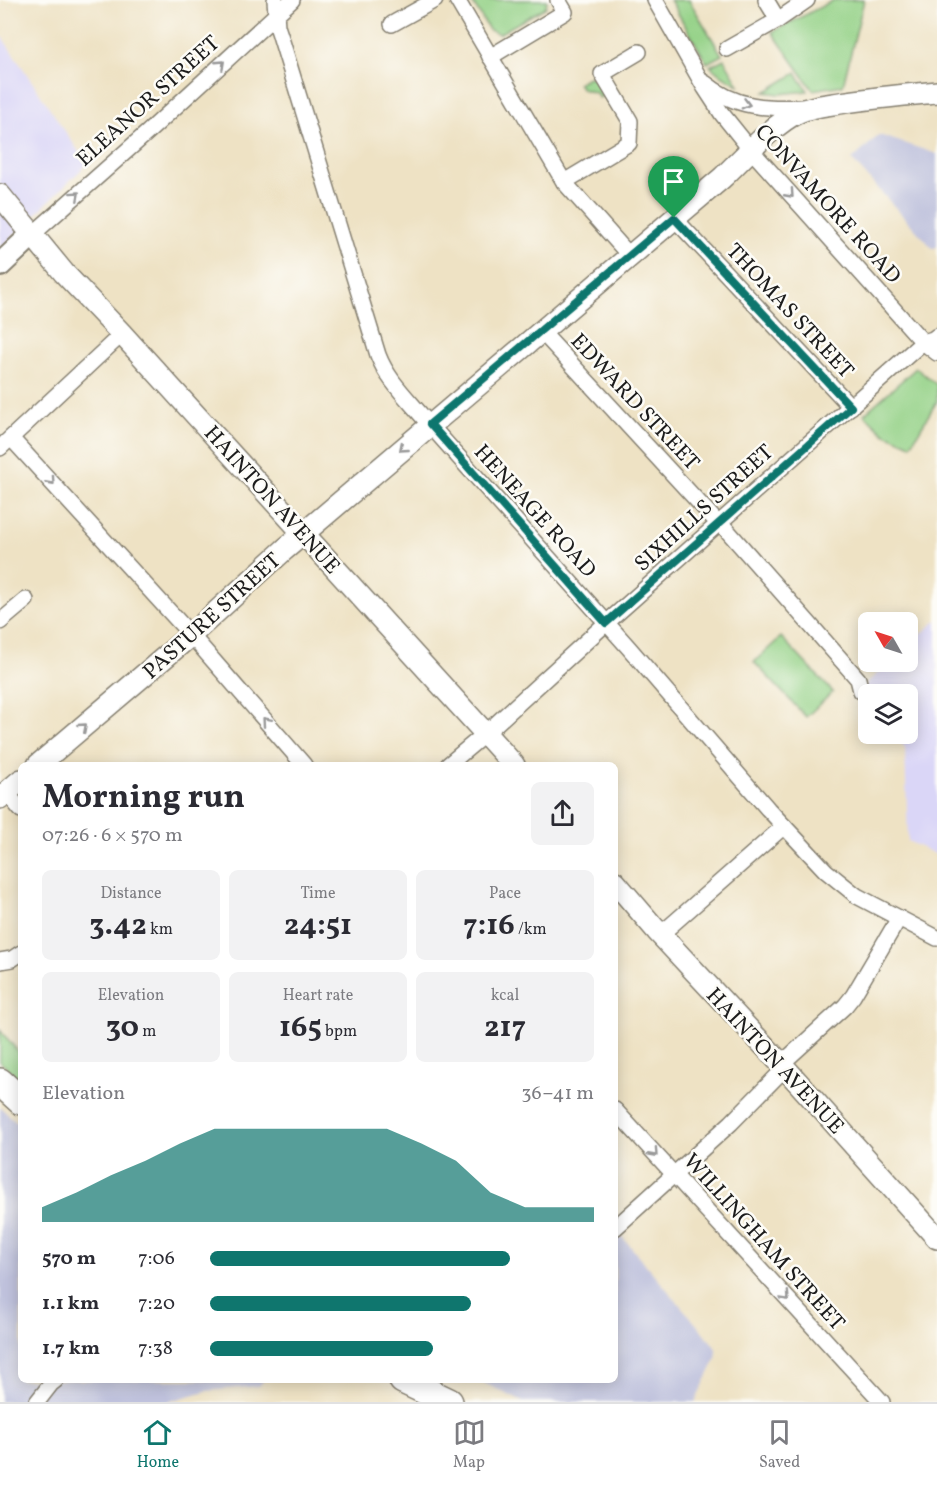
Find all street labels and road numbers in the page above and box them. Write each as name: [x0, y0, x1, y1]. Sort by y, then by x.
street label: ELEANOR STREET: [70, 29, 227, 175]
street label: CONVAMORE ROAD: [747, 118, 907, 291]
street label: THOMAS STREET: [718, 237, 860, 386]
street label: EDWARD STREET: [562, 327, 706, 478]
street label: HAINTON AVENUE: [196, 419, 346, 582]
street label: HENEAGE ROAD: [466, 438, 603, 585]
street label: SIXHILLS STREET: [628, 438, 781, 580]
street label: PASTURE STREET: [137, 546, 289, 687]
street label: HAINTON AVENUE: [698, 981, 850, 1142]
street label: WILLINGHAM STREET: [675, 1147, 851, 1338]

